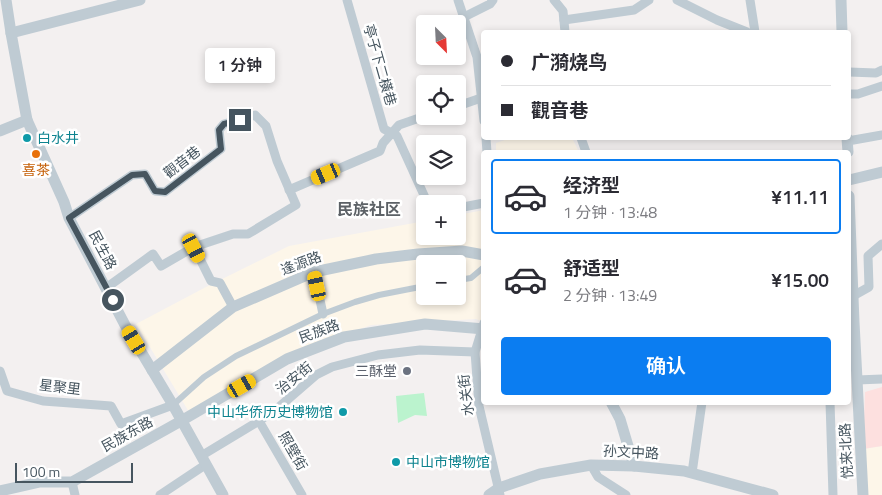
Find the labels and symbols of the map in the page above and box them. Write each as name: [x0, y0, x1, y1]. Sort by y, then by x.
north arrow: [416, 15, 466, 65]
street label: 亭子下二橫巷: [359, 22, 402, 108]
callout: 1 分钟: [205, 48, 275, 82]
route end: [229, 109, 251, 131]
place label: 白水井: [37, 127, 79, 148]
marker: 白水井: [21, 132, 33, 144]
street label: 觀音巷: [159, 140, 205, 183]
marker: 喜茶: [30, 148, 42, 160]
place label: 喜茶: [22, 159, 50, 180]
car: [309, 161, 342, 187]
district label: 民族社区: [337, 197, 401, 221]
street label: 民生路: [84, 226, 123, 273]
car: [180, 231, 207, 265]
street label: 逢源路: [278, 245, 324, 280]
car: [306, 270, 327, 302]
route start: [102, 289, 124, 311]
street label: 民族路: [296, 313, 342, 348]
car: [119, 323, 148, 357]
street label: 治安街: [271, 356, 317, 399]
place label: 三酥堂: [355, 360, 397, 381]
marker: 三酥堂: [401, 365, 413, 377]
car: [225, 372, 258, 400]
street label: 水关街: [453, 373, 478, 417]
street label: 星聚里: [38, 374, 82, 399]
place label: 中山华侨历史博物馆: [207, 401, 333, 422]
marker: 中山华侨历史博物馆: [337, 406, 349, 418]
street label: 民族东路: [97, 411, 156, 456]
street label: 悦来北路: [834, 423, 857, 480]
street label: 照壁街: [274, 427, 313, 474]
street label: 孙文中路: [603, 440, 660, 463]
place label: 中山市博物馆: [406, 451, 490, 472]
marker: 中山市博物馆: [390, 456, 402, 468]
scale bar: [15, 460, 132, 483]

